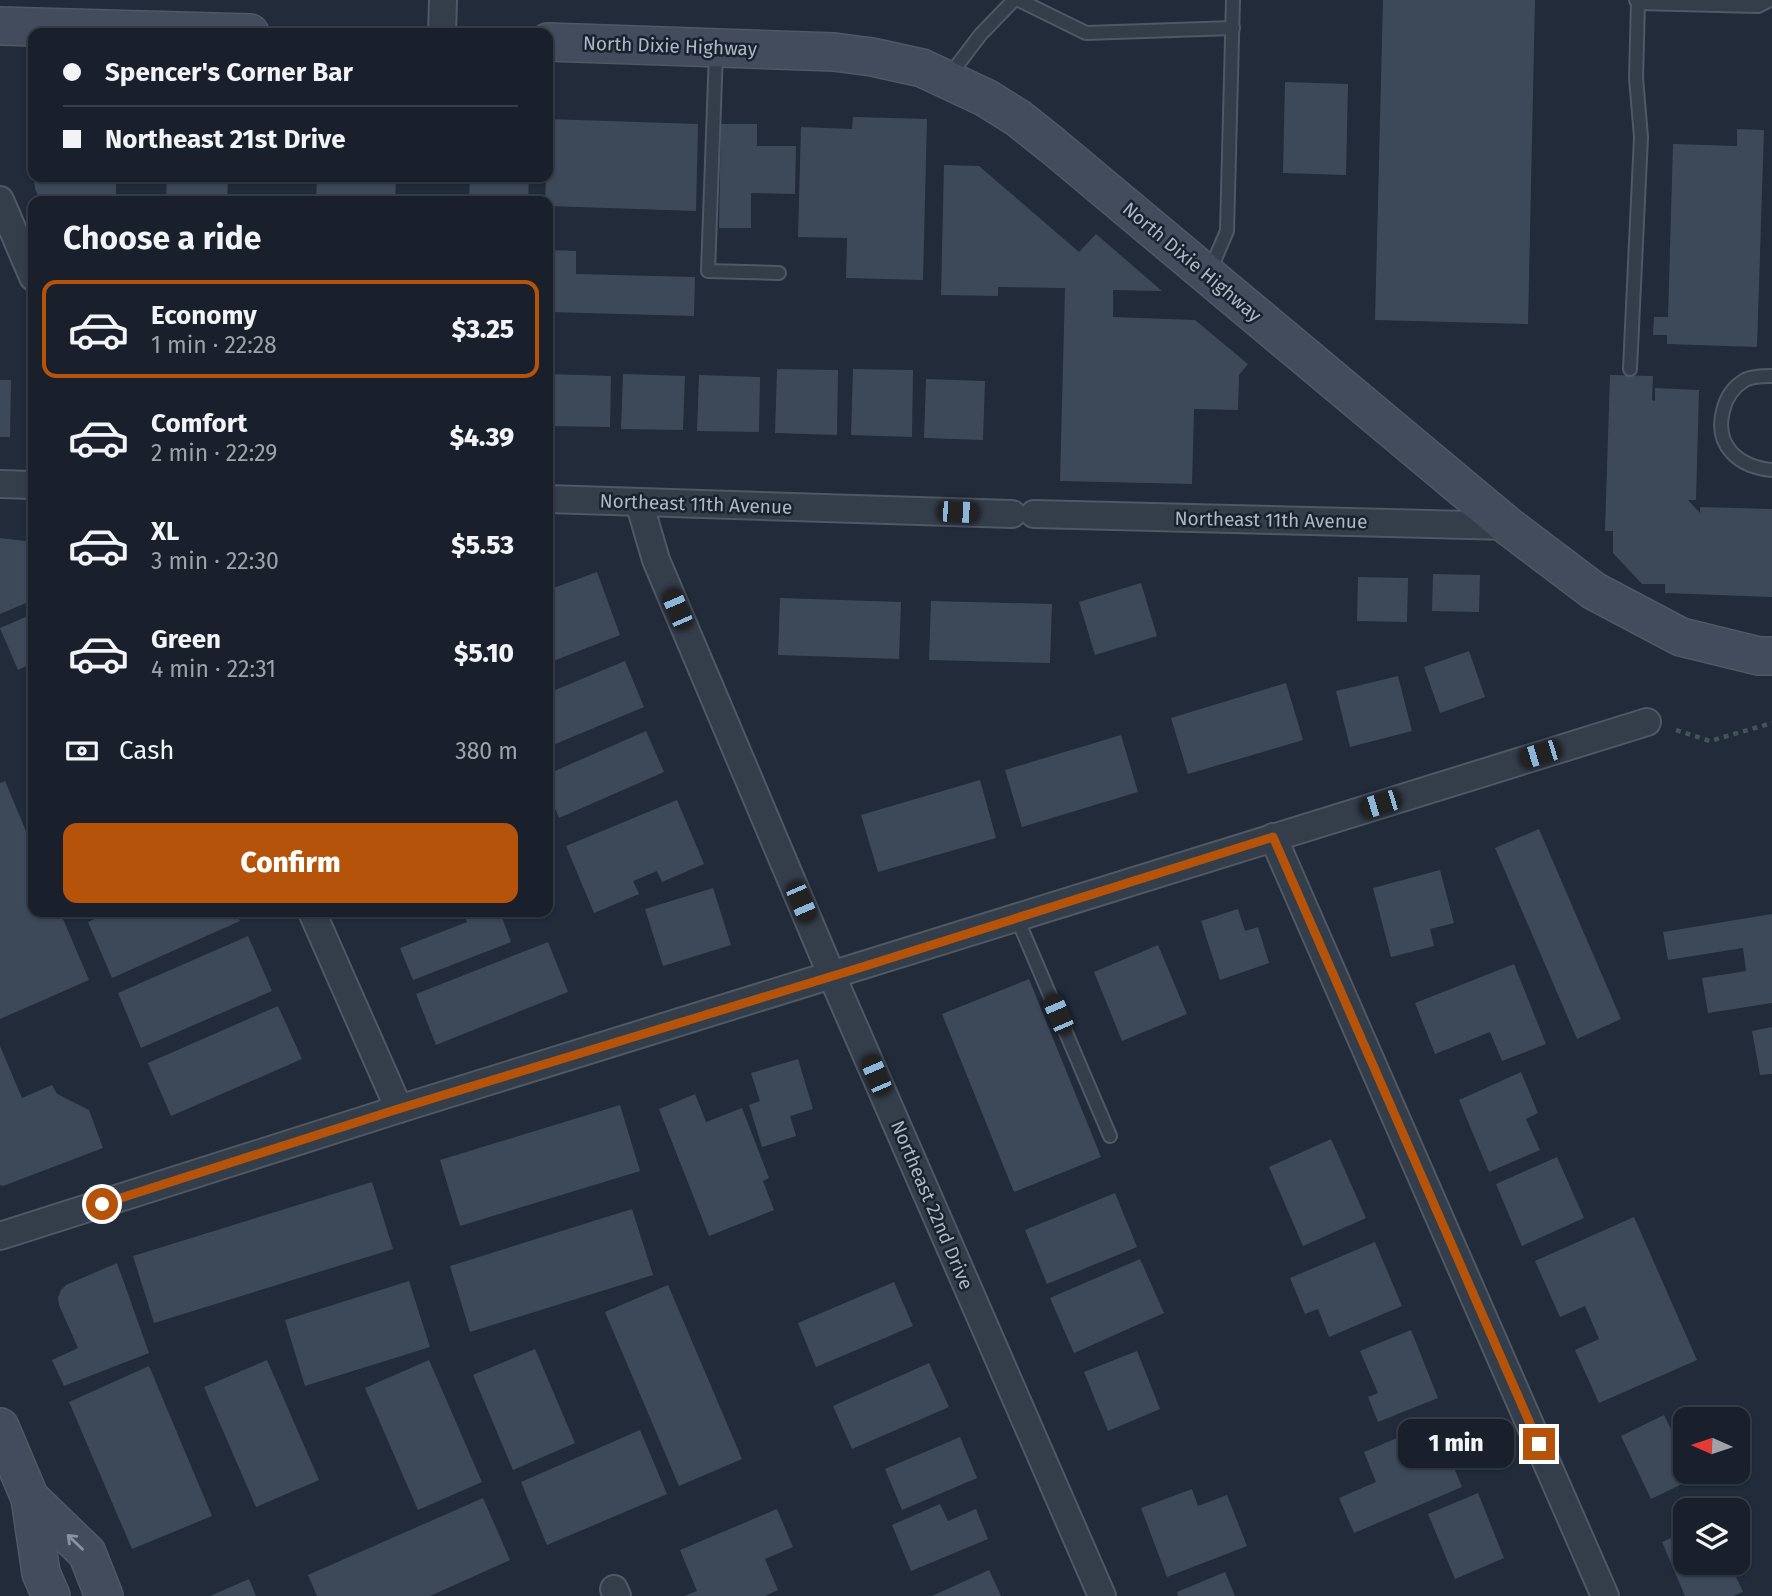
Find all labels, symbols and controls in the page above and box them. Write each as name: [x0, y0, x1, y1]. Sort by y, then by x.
street label: North Dixie Highway: [583, 31, 758, 61]
text: Spencer's Corner Bar: [105, 57, 353, 88]
text: Northeast 21st Drive: [105, 124, 346, 155]
street label: North Dixie Highway: [1118, 197, 1267, 327]
text: Choose a ride: [63, 219, 261, 257]
icon: car: [67, 298, 130, 361]
text: Economy: [151, 300, 257, 331]
text: $3.25: [452, 314, 514, 345]
text: 1 min · 22:28: [151, 331, 277, 359]
icon: car: [67, 406, 130, 469]
text: Comfort: [151, 408, 247, 439]
text: $4.39: [450, 422, 514, 453]
text: 2 min · 22:29: [151, 439, 277, 467]
street label: Northeast 11th Avenue: [599, 489, 793, 519]
car: [937, 501, 980, 523]
street label: Northeast 11th Avenue: [1174, 507, 1368, 533]
icon: car: [67, 514, 130, 577]
text: XL: [151, 516, 179, 547]
text: $5.53: [451, 530, 514, 561]
text: 3 min · 22:30: [151, 547, 279, 575]
car: [660, 586, 695, 632]
icon: car: [67, 622, 130, 685]
text: Green: [151, 624, 221, 655]
text: $5.10: [454, 638, 514, 669]
text: 4 min · 22:31: [151, 655, 276, 683]
icon: cash: [63, 732, 101, 770]
text: Cash: [119, 735, 175, 766]
text: 380 m: [455, 737, 518, 765]
car: [1517, 738, 1564, 770]
car: [1357, 788, 1404, 820]
button: Confirm: [63, 823, 518, 903]
car: [784, 879, 819, 925]
car: [1041, 991, 1076, 1037]
car: [859, 1052, 894, 1098]
street label: Northeast 22nd Drive: [886, 1117, 978, 1293]
route start: [86, 1188, 118, 1220]
north arrow: [1673, 1407, 1750, 1484]
map controls: [1673, 1407, 1750, 1575]
callout: 1 min: [1399, 1420, 1514, 1468]
route end: [1523, 1428, 1555, 1460]
text: 1 min: [1428, 1429, 1484, 1457]
button: layers: [1673, 1498, 1750, 1575]
one-way arrow: [67, 1533, 84, 1550]

